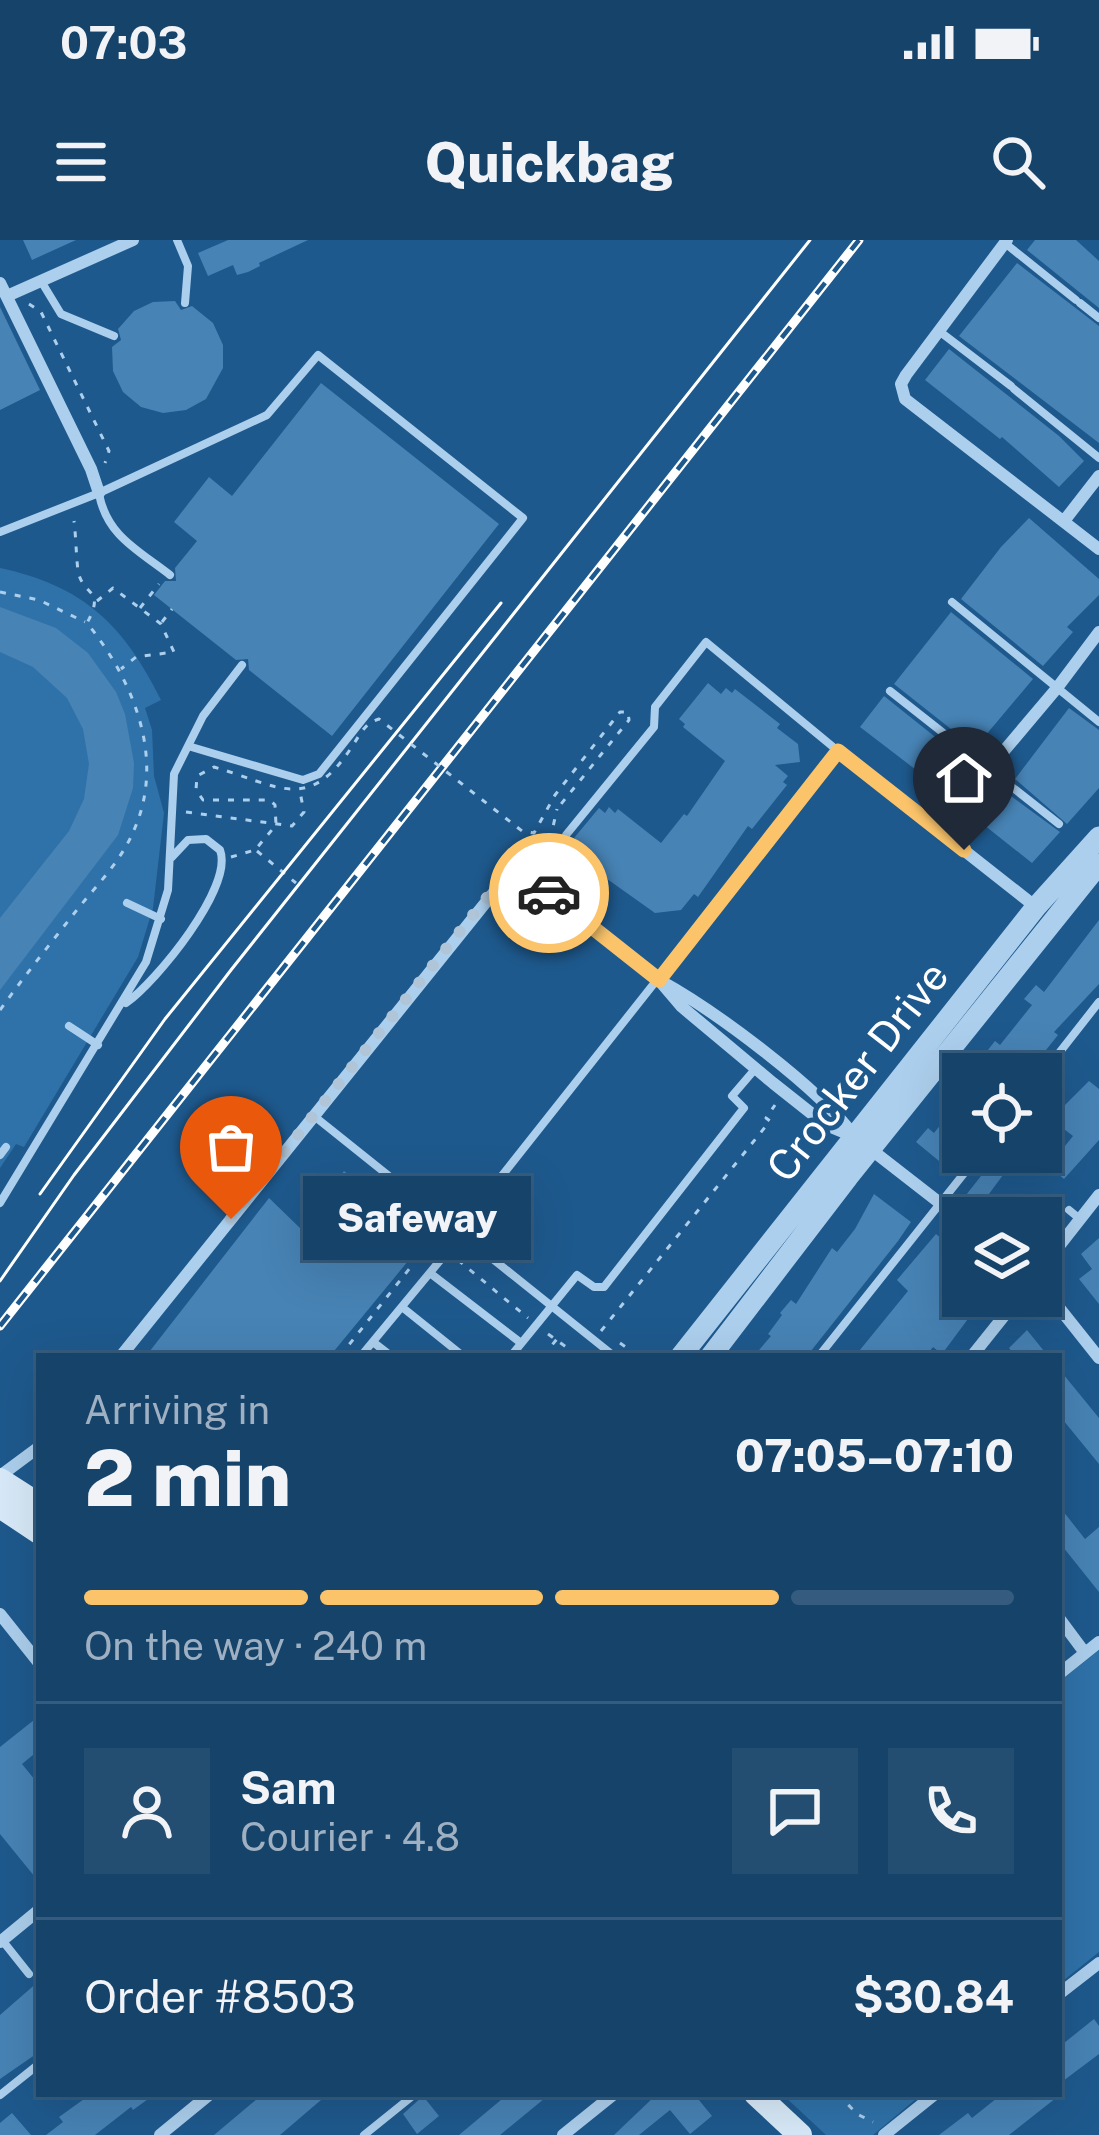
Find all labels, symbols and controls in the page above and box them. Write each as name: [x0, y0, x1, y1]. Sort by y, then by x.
text: 07:03: [60, 16, 187, 69]
icon: menu: [48, 129, 114, 195]
icon: search: [985, 129, 1051, 195]
text: Quickbag: [425, 131, 674, 194]
pin: [913, 727, 1015, 850]
icon: home: [931, 745, 997, 811]
courier: [489, 833, 609, 953]
icon: car: [516, 860, 582, 926]
street label: Crocker Drive: [756, 952, 958, 1190]
map controls: [942, 1053, 1062, 1317]
button: locate: [942, 1053, 1062, 1173]
pin: [180, 1096, 282, 1219]
icon: bag: [198, 1114, 264, 1180]
callout: Safeway: [303, 1177, 531, 1261]
text: Safeway: [337, 1195, 497, 1241]
button: layers: [942, 1197, 1062, 1317]
text: Arriving in: [84, 1387, 270, 1433]
text: 07:05–07:10: [735, 1429, 1014, 1482]
text: 2 min: [84, 1432, 291, 1524]
text: On the way · 240 m: [84, 1623, 427, 1669]
button: person: [84, 1748, 210, 1874]
button: chat: [732, 1748, 858, 1874]
button: phone: [888, 1748, 1014, 1874]
text: Sam: [240, 1761, 337, 1814]
text: Courier · 4.8: [240, 1814, 460, 1860]
text: Order #8503: [84, 1970, 356, 2023]
text: $30.84: [853, 1970, 1014, 2023]

